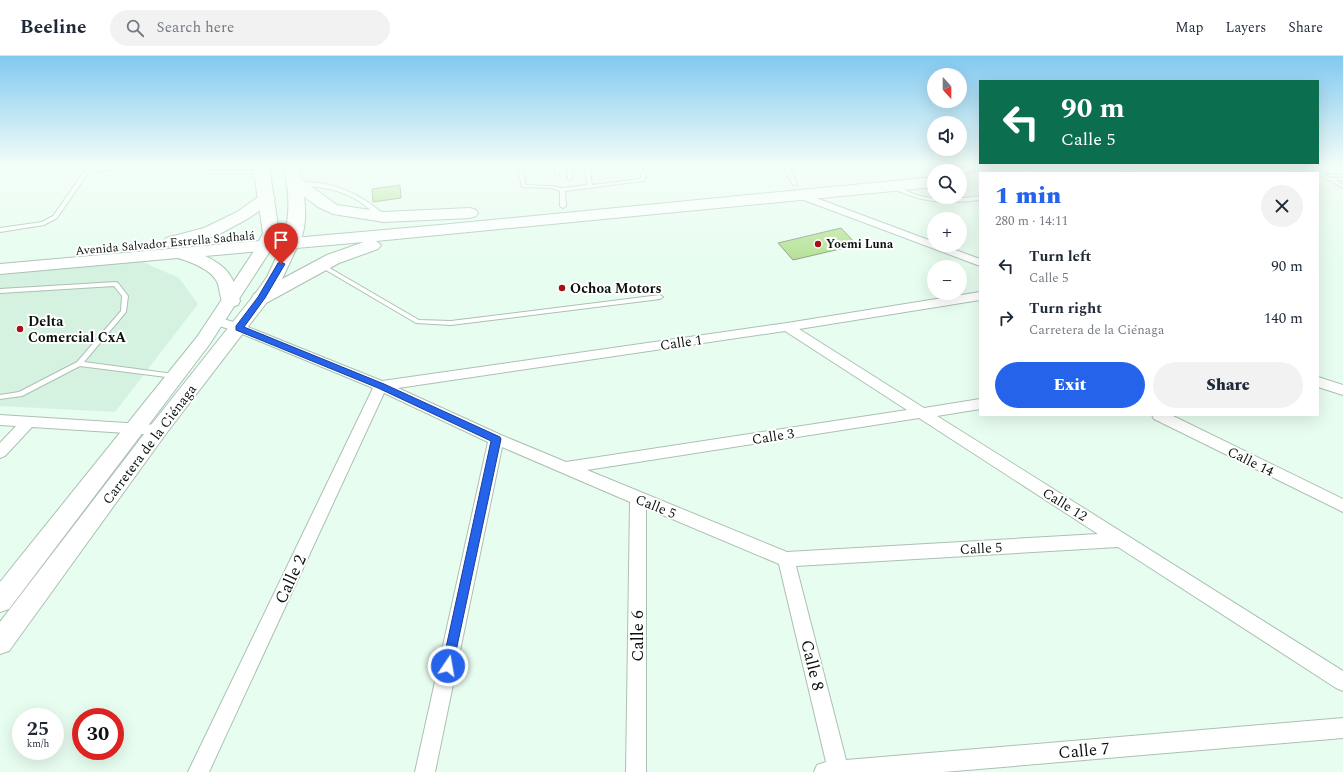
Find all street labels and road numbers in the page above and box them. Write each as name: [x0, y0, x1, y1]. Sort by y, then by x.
street label: Avenida Salvador Estrella Sadhalá: [75, 226, 256, 261]
street label: Calle 1: [659, 329, 704, 356]
street label: Carretera de la Ciénaga: [97, 380, 202, 509]
street label: Calle 3: [750, 423, 796, 450]
street label: Calle 14: [1224, 441, 1278, 482]
street label: Calle 12: [1038, 482, 1091, 526]
street label: Calle 5: [632, 489, 679, 524]
street label: Calle 5: [959, 537, 1003, 560]
street label: Calle 2: [268, 551, 314, 608]
street label: Calle 6: [625, 610, 651, 662]
street label: Calle 8: [793, 637, 831, 693]
street label: Calle 7: [1057, 736, 1111, 766]

